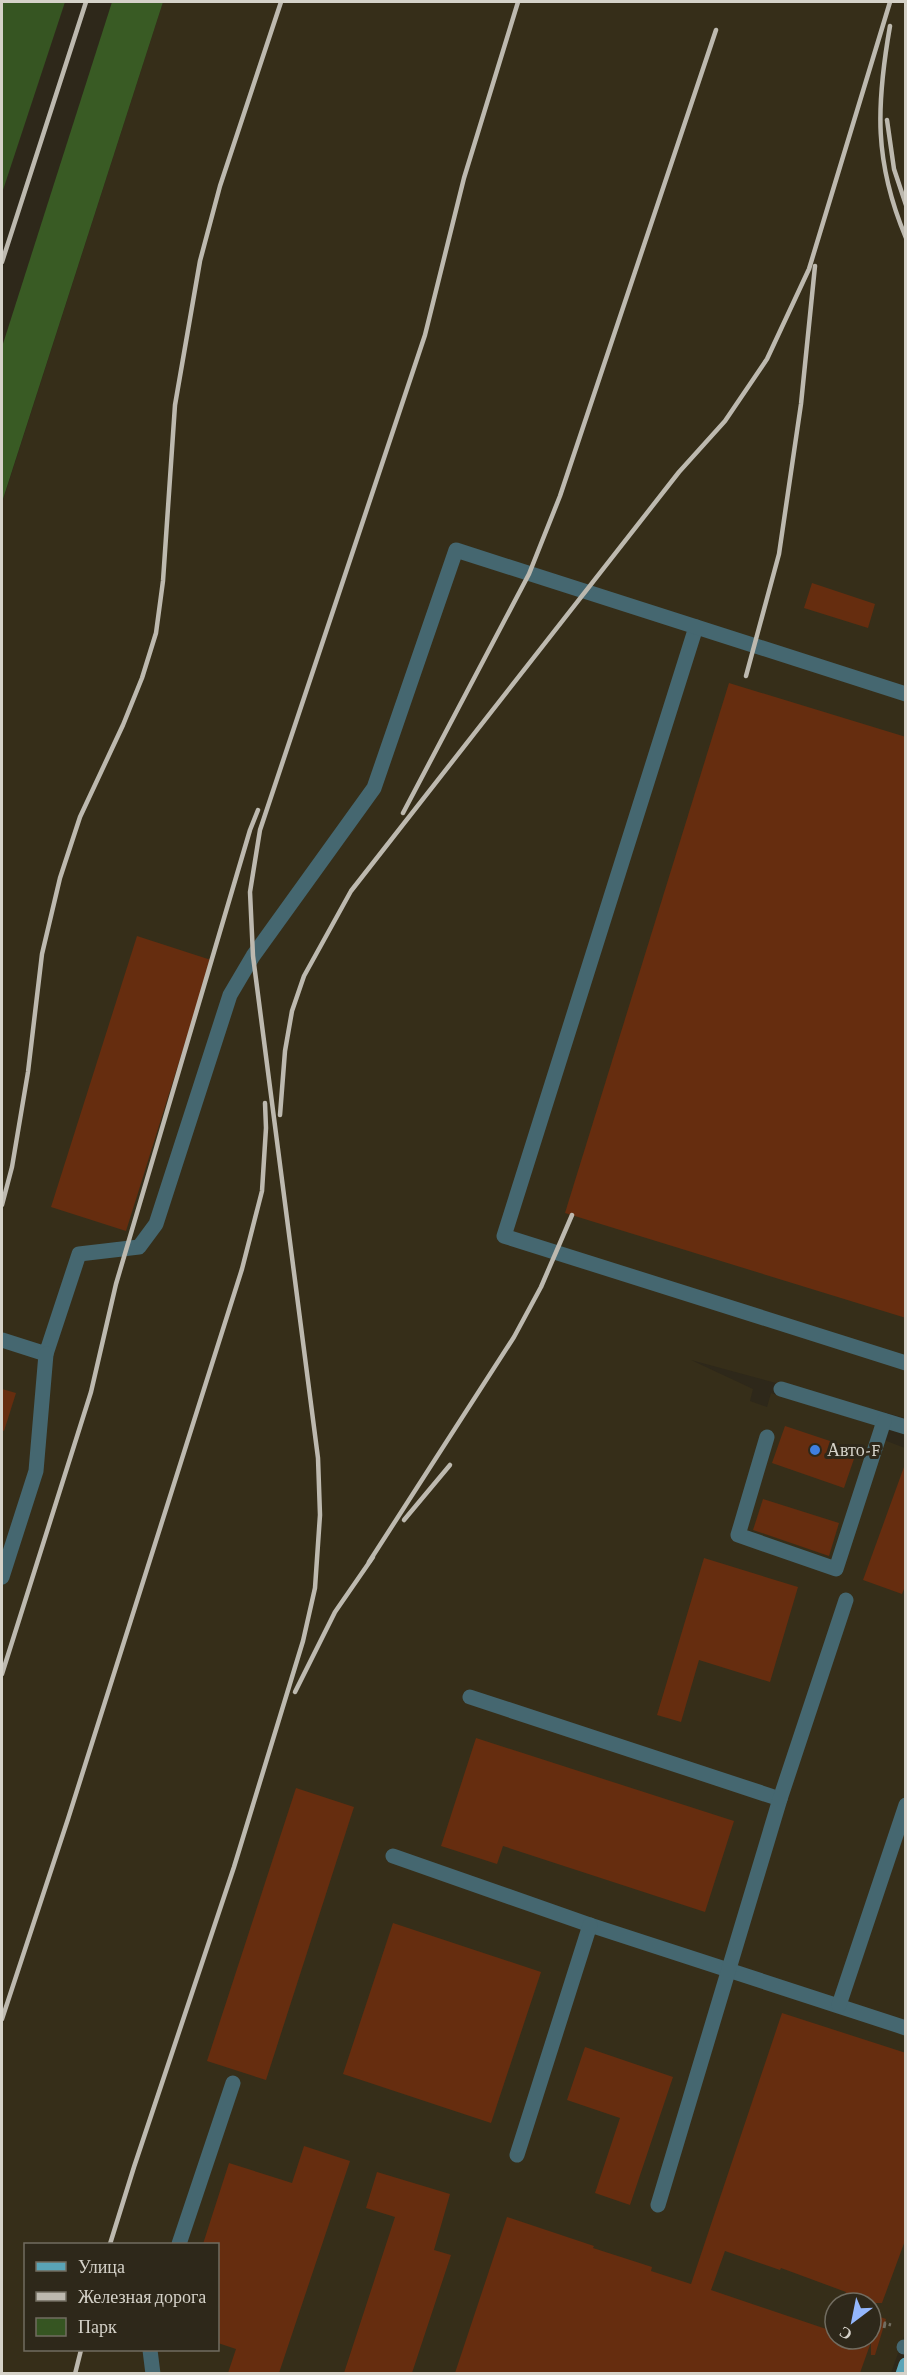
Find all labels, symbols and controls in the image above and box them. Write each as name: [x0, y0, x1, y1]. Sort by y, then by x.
place label: Авто-F: [827, 1440, 880, 1460]
marker: Авто-F: [808, 1443, 822, 1457]
legend: [24, 2243, 219, 2351]
text: Улица: [78, 2257, 125, 2277]
text: Железная дорога: [78, 2287, 206, 2307]
north arrow: [823, 2291, 883, 2351]
text: Парк: [78, 2317, 117, 2337]
text: С: [836, 2323, 855, 2344]

